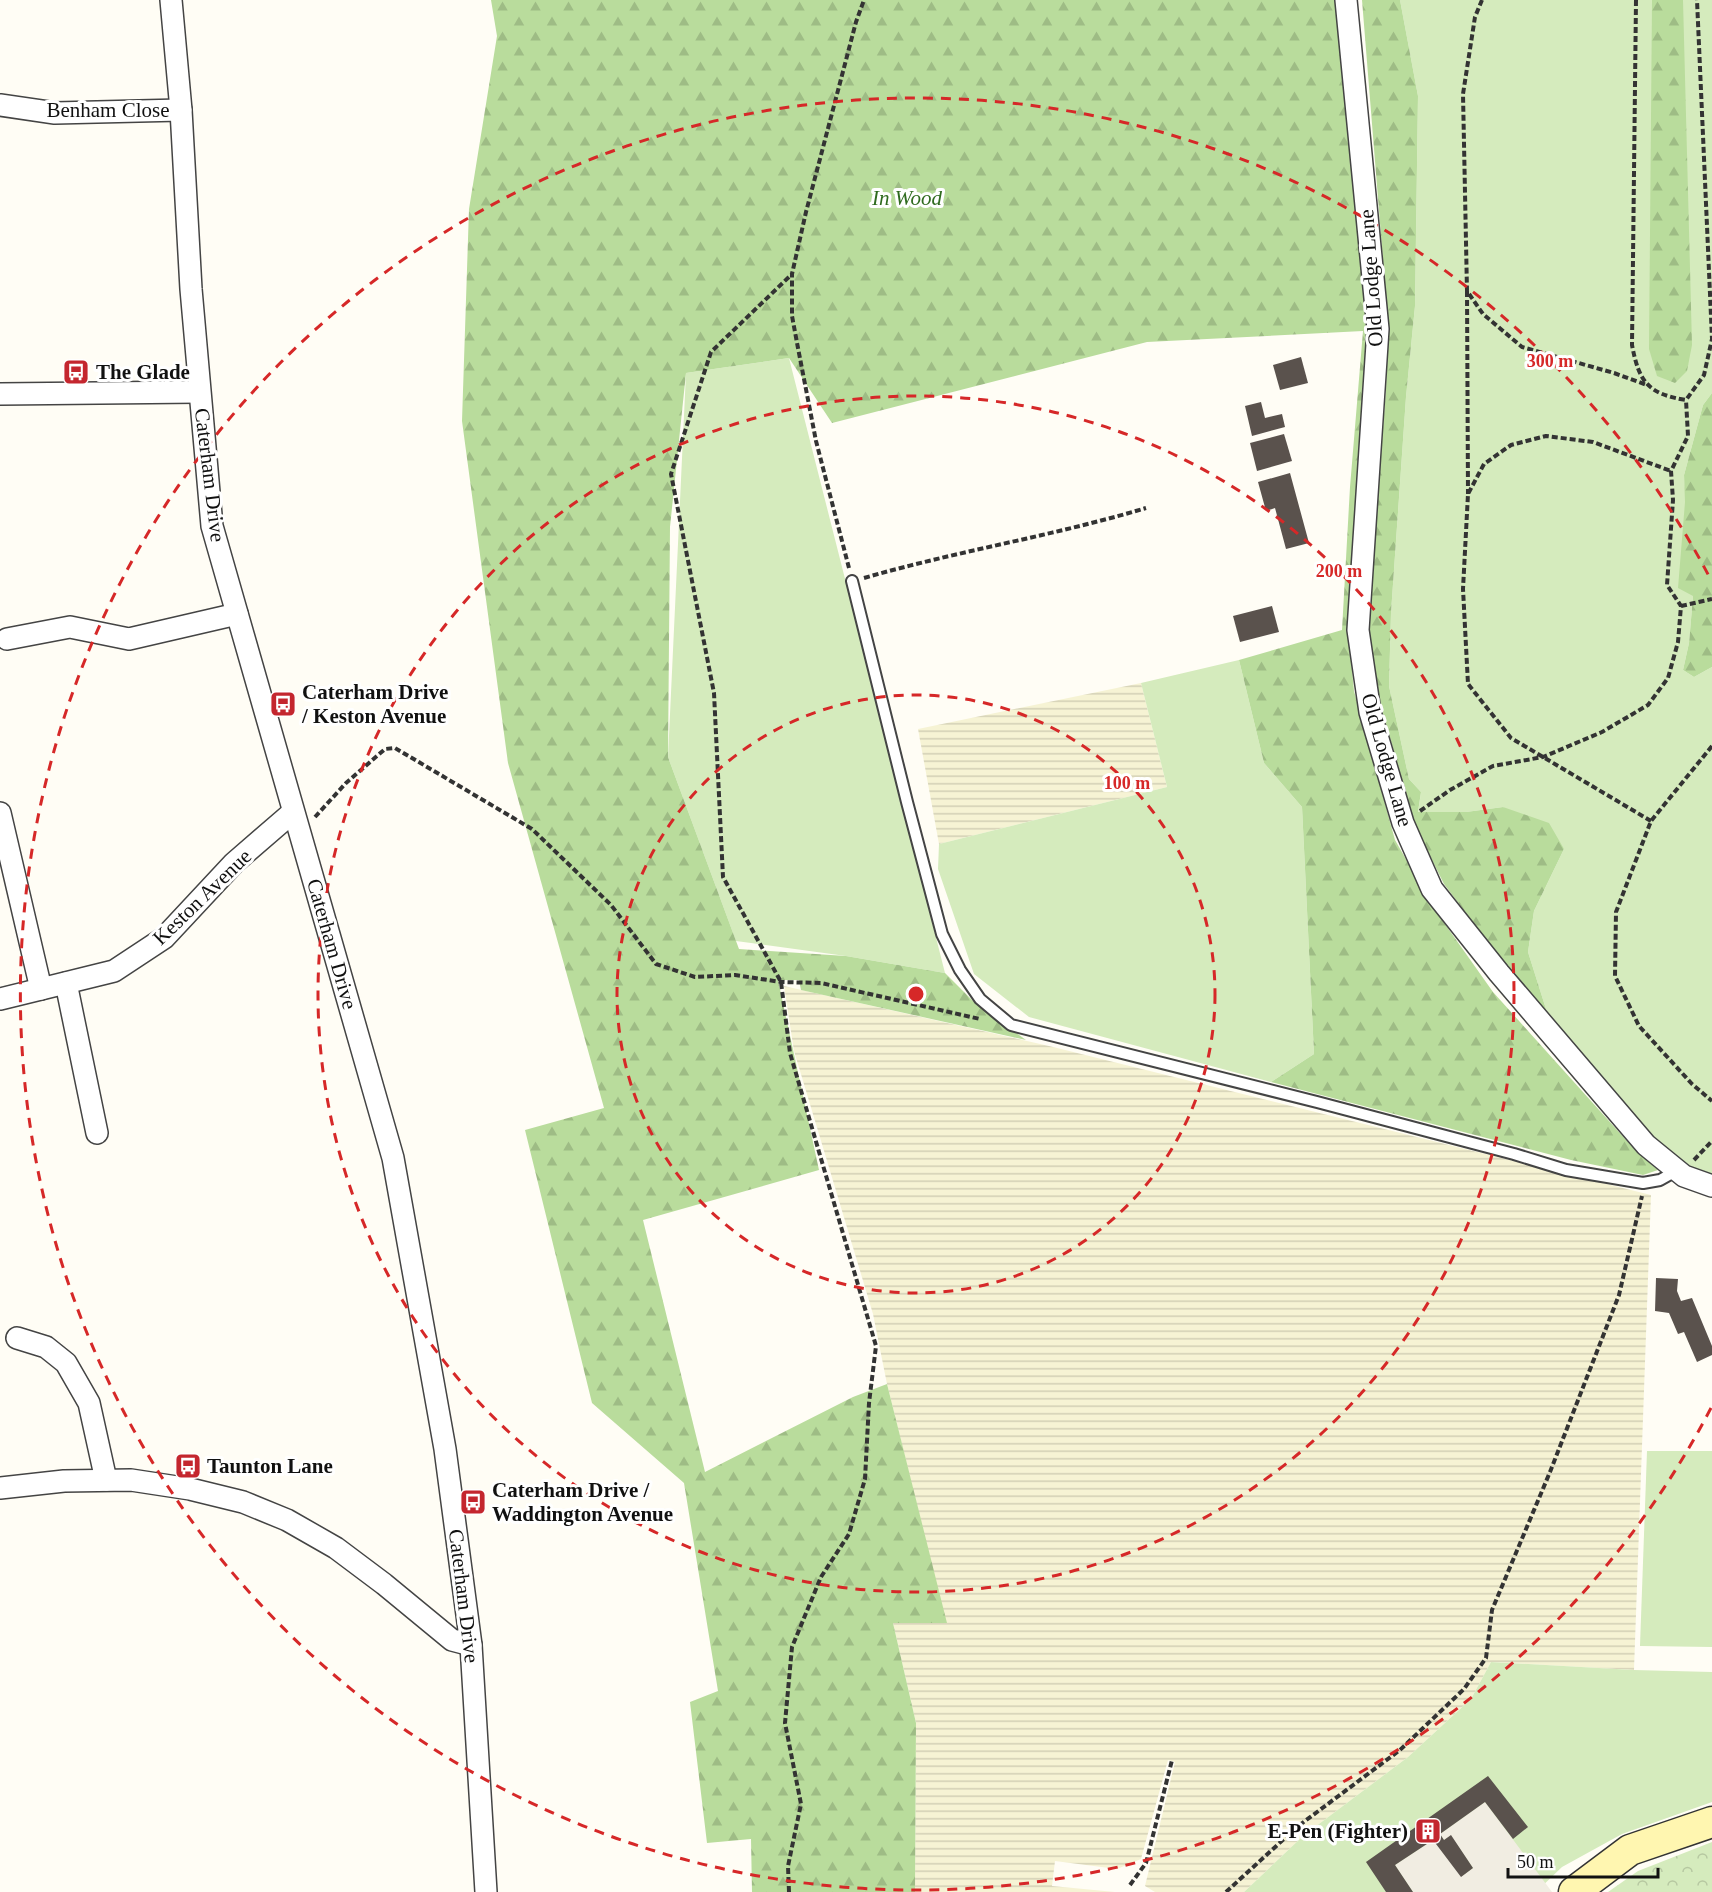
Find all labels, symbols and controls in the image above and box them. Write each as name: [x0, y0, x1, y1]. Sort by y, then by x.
street label: Benham Close: [46, 98, 170, 122]
park label: In Wood: [871, 186, 942, 210]
street label: Old Lodge Lane: [1354, 209, 1388, 347]
text: 300 m: [1527, 351, 1573, 371]
bus stop icon: The Glade: [61, 357, 91, 387]
place label: The Glade: [96, 360, 190, 384]
street label: Caterham Drive: [190, 407, 230, 543]
text: 200 m: [1316, 561, 1362, 581]
place label: Caterham Drive / Keston Avenue: [301, 680, 448, 728]
bus stop icon: Caterham Drive / Keston Avenue: [268, 689, 298, 719]
street label: Old Lodge Lane: [1356, 691, 1418, 829]
text: 100 m: [1104, 773, 1150, 793]
street label: Keston Avenue: [148, 844, 256, 950]
street label: Caterham Drive: [302, 876, 362, 1012]
centre of rings: [906, 984, 926, 1004]
bus stop icon: Taunton Lane: [173, 1451, 203, 1481]
place label: Taunton Lane: [207, 1454, 333, 1478]
place label: Caterham Drive / Waddington Avenue: [492, 1478, 673, 1526]
bus stop icon: Caterham Drive / Waddington Avenue: [458, 1487, 488, 1517]
street label: Caterham Drive: [444, 1528, 484, 1664]
building icon: E-Pen (Fighter): [1413, 1816, 1443, 1846]
place label: E-Pen (Fighter): [1267, 1819, 1408, 1843]
scale bar: [1508, 1841, 1658, 1879]
text: 50 m: [1517, 1852, 1554, 1872]

